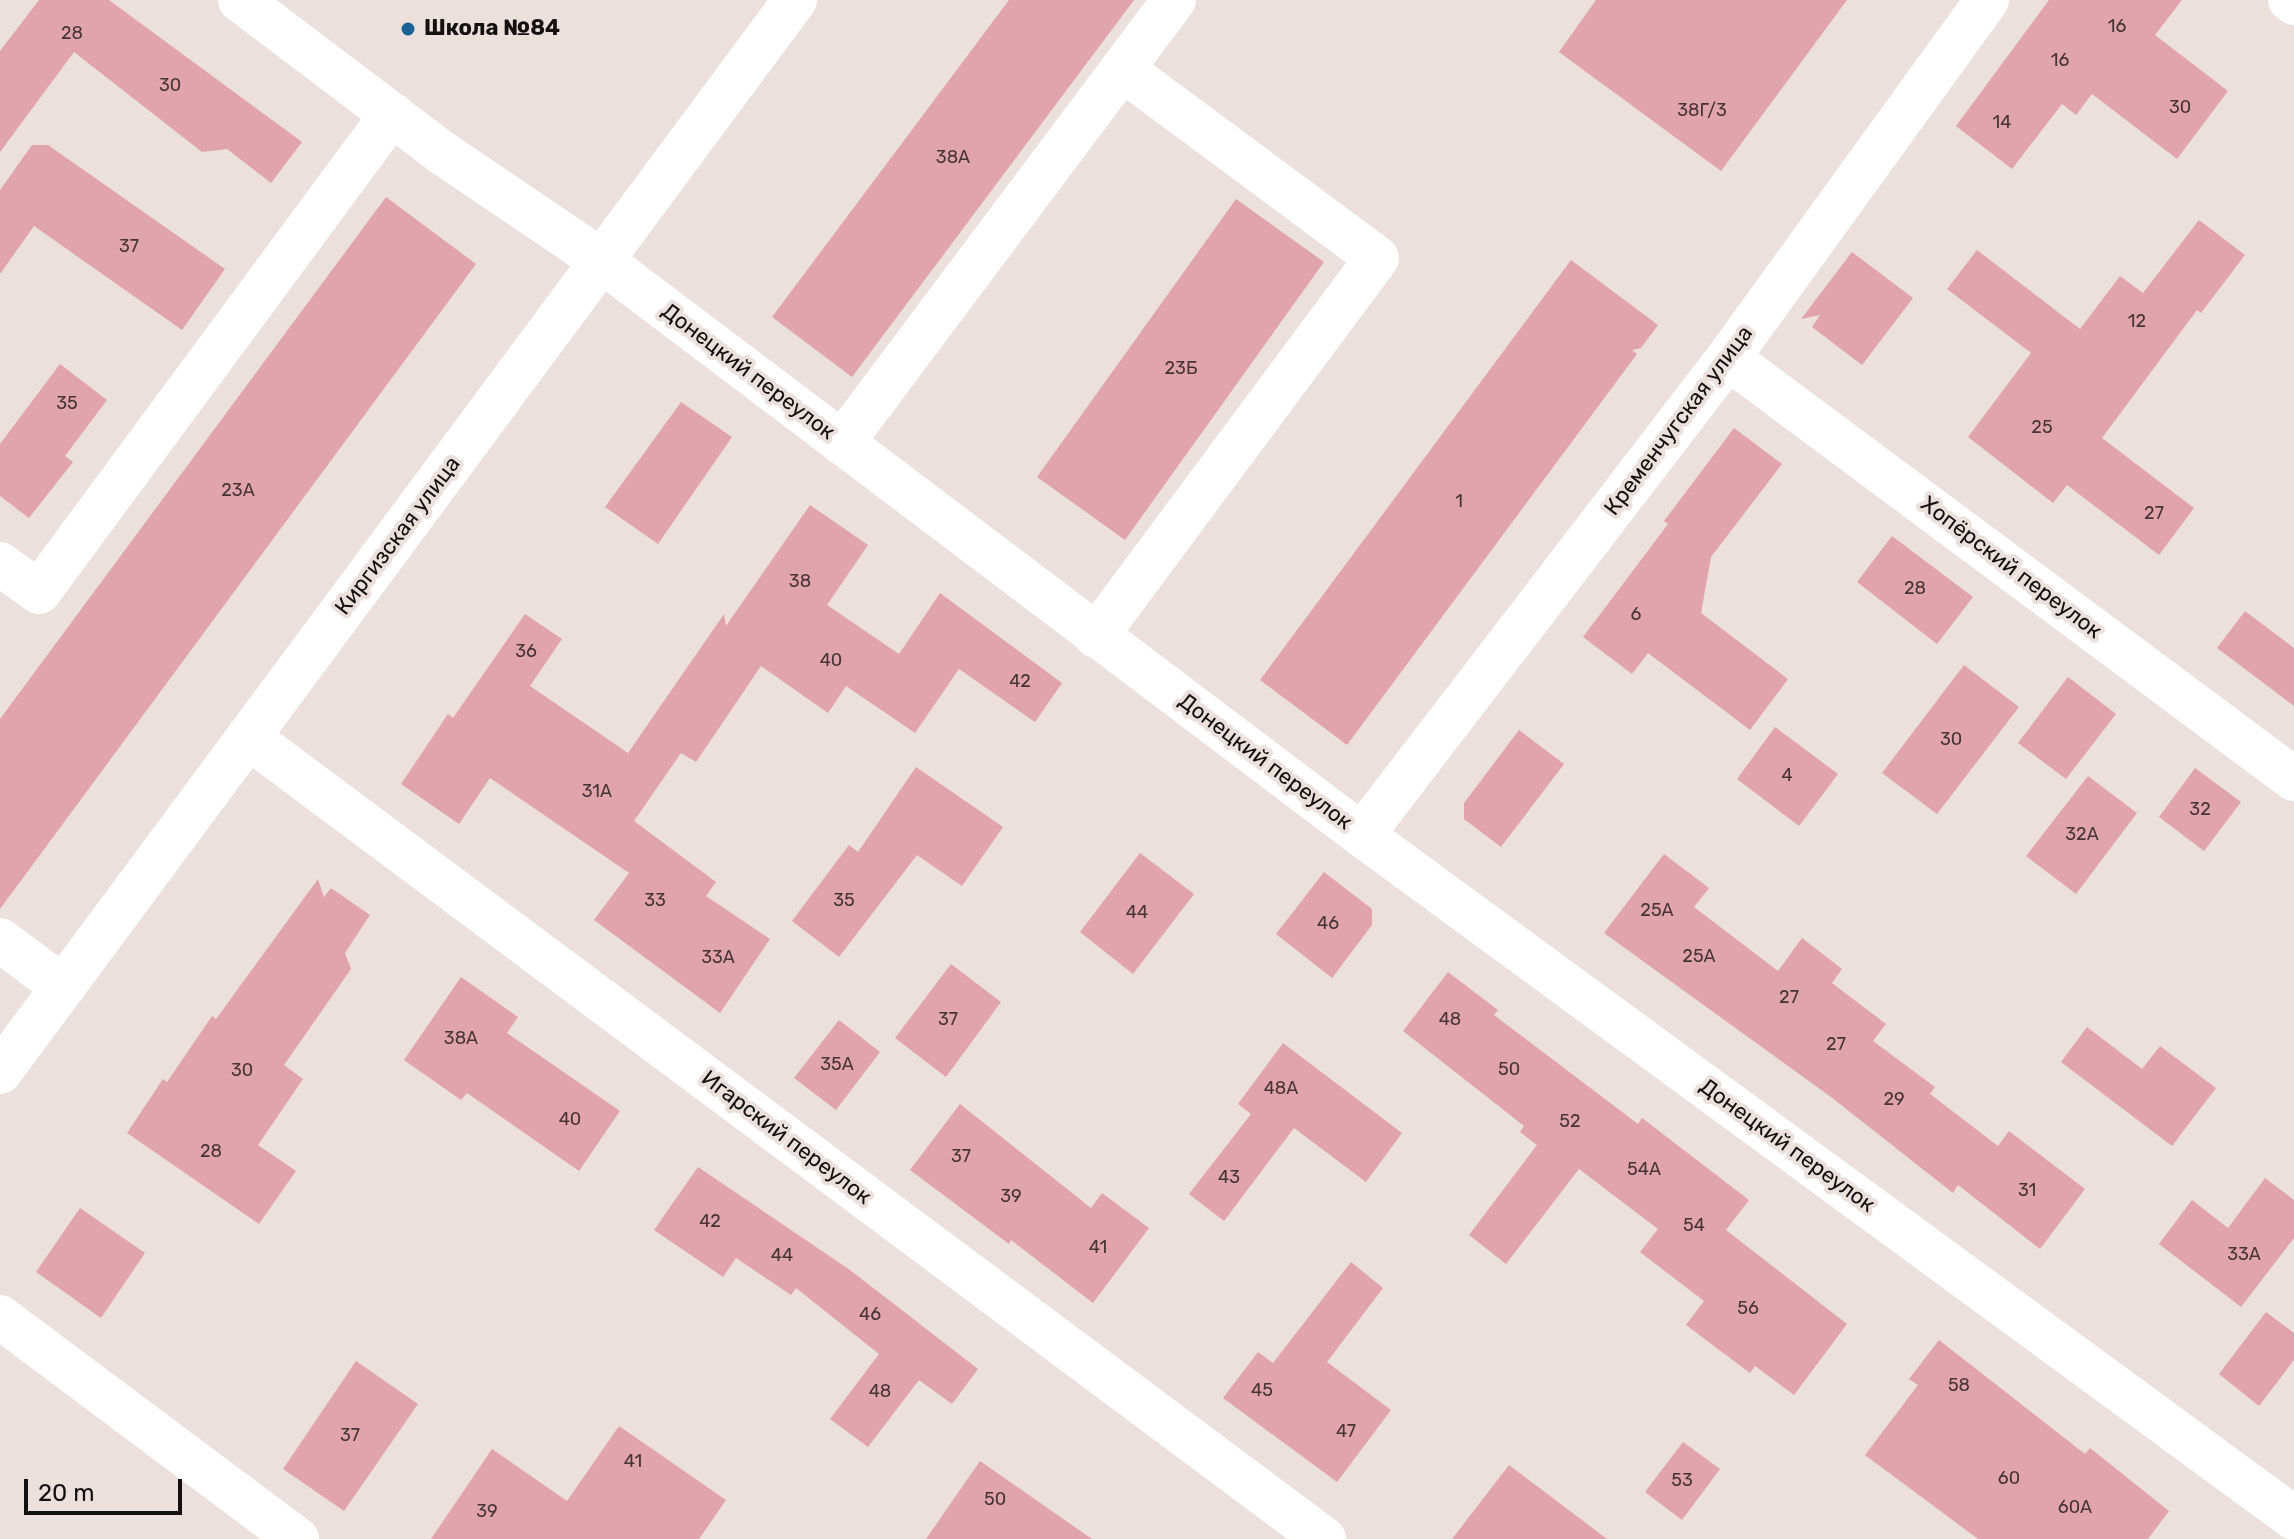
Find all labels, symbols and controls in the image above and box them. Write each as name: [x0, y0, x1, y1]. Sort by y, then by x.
place label: Школа №84: [424, 16, 560, 42]
house number: 16: [2108, 16, 2126, 38]
marker: Школа №84: [399, 20, 417, 38]
house number: 28: [61, 23, 83, 45]
house number: 16: [2051, 50, 2069, 72]
house number: 30: [159, 75, 181, 97]
house number: 30: [2169, 97, 2191, 119]
house number: 38Г/3: [1677, 100, 1727, 122]
house number: 14: [1993, 112, 2011, 134]
house number: 38А: [936, 147, 970, 169]
house number: 37: [119, 236, 139, 258]
street label: Донецкий переулок: [656, 298, 840, 446]
house number: 12: [2128, 311, 2146, 333]
street label: Кременчугская улица: [1599, 321, 1759, 521]
house number: 23Б: [1165, 358, 1197, 380]
house number: 35: [56, 393, 78, 415]
house number: 25: [2031, 417, 2053, 439]
street label: Киргизская улица: [330, 452, 466, 620]
house number: 23А: [221, 480, 255, 502]
house number: 1: [1455, 491, 1463, 513]
street label: Хопёрский переулок: [1915, 491, 2107, 645]
house number: 27: [2144, 503, 2164, 525]
house number: 38: [789, 571, 811, 593]
house number: 28: [1904, 578, 1926, 600]
house number: 6: [1631, 604, 1641, 626]
house number: 36: [515, 641, 537, 663]
house number: 40: [820, 650, 842, 672]
house number: 42: [1009, 671, 1031, 693]
street label: Донецкий переулок: [1173, 688, 1357, 836]
house number: 30: [1940, 729, 1962, 751]
house number: 4: [1781, 765, 1793, 787]
house number: 31А: [582, 781, 612, 803]
house number: 32: [2189, 799, 2211, 821]
house number: 32А: [2065, 824, 2099, 846]
house number: 33: [644, 890, 666, 912]
house number: 35: [833, 890, 855, 912]
house number: 25А: [1640, 900, 1674, 922]
house number: 44: [1126, 902, 1148, 924]
house number: 46: [1317, 913, 1339, 935]
house number: 25А: [1682, 946, 1716, 968]
house number: 33А: [701, 947, 735, 969]
house number: 27: [1779, 987, 1799, 1009]
house number: 37: [938, 1009, 958, 1031]
house number: 48: [1439, 1009, 1461, 1031]
house number: 38А: [444, 1028, 478, 1050]
house number: 27: [1826, 1034, 1846, 1056]
house number: 35А: [820, 1054, 854, 1076]
house number: 50: [1498, 1059, 1520, 1081]
house number: 30: [231, 1060, 253, 1082]
street label: Игарский переулок: [696, 1065, 876, 1211]
street label: Донецкий переулок: [1694, 1073, 1880, 1219]
house number: 48А: [1264, 1078, 1298, 1100]
house number: 29: [1883, 1089, 1905, 1111]
house number: 40: [559, 1109, 581, 1131]
house number: 52: [1559, 1111, 1581, 1133]
house number: 28: [200, 1141, 222, 1163]
house number: 37: [951, 1146, 971, 1168]
house number: 54А: [1627, 1159, 1661, 1181]
house number: 43: [1218, 1167, 1240, 1189]
house number: 31: [2018, 1180, 2036, 1202]
house number: 39: [1000, 1186, 1022, 1208]
house number: 42: [699, 1211, 721, 1233]
house number: 54: [1683, 1215, 1705, 1237]
house number: 41: [1089, 1237, 1107, 1259]
house number: 33А: [2227, 1244, 2261, 1266]
house number: 44: [771, 1245, 793, 1267]
house number: 56: [1737, 1298, 1759, 1320]
house number: 46: [859, 1304, 881, 1326]
house number: 58: [1948, 1375, 1970, 1397]
house number: 45: [1251, 1380, 1273, 1402]
house number: 48: [869, 1381, 891, 1403]
house number: 47: [1336, 1421, 1356, 1443]
house number: 37: [340, 1425, 360, 1447]
house number: 41: [624, 1451, 642, 1473]
scale bar: [28, 1463, 186, 1513]
house number: 60: [1998, 1468, 2020, 1490]
house number: 53: [1671, 1470, 1693, 1492]
text: 20 m: [38, 1479, 95, 1507]
house number: 50: [984, 1489, 1006, 1511]
house number: 60А: [2058, 1497, 2092, 1519]
house number: 39: [476, 1501, 498, 1523]

